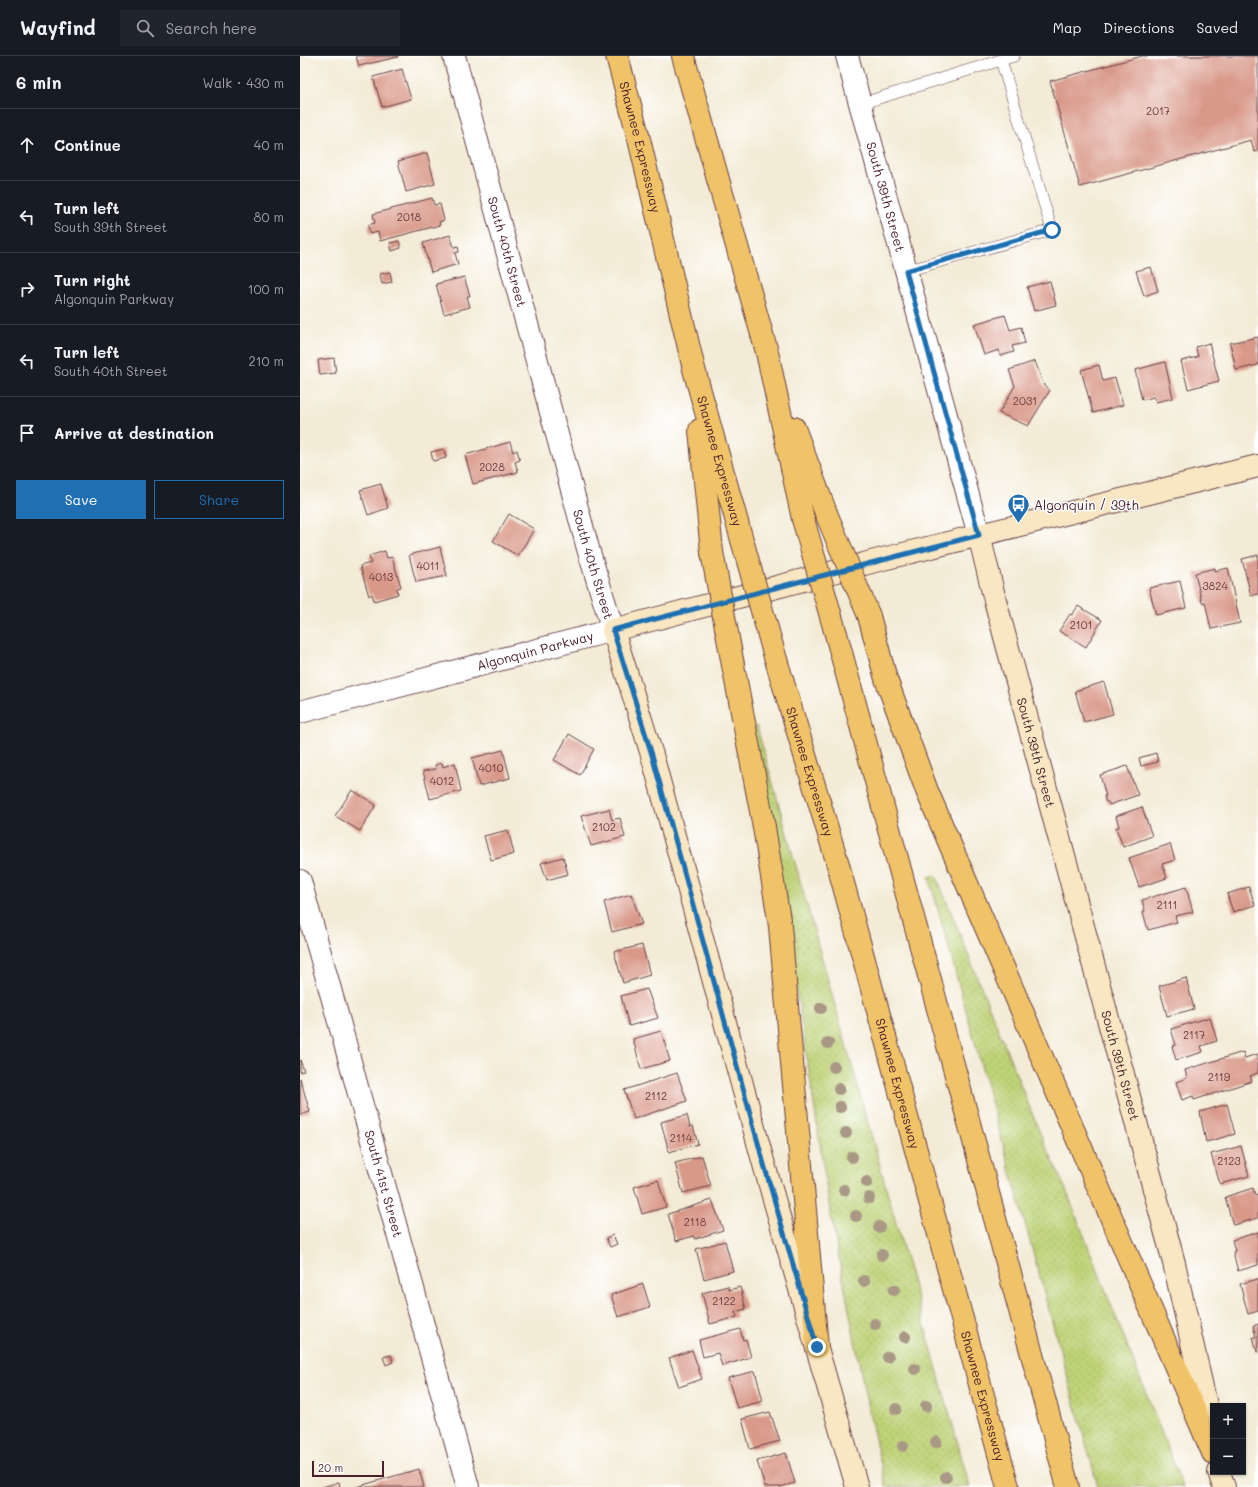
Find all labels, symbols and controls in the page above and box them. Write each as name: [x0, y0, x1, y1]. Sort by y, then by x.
search box: [120, 10, 400, 46]
text: Wayfind: [20, 15, 96, 40]
icon: search: [134, 17, 156, 39]
text: Search here: [166, 18, 257, 38]
text: Map: [1053, 18, 1081, 37]
text: Directions: [1103, 18, 1174, 37]
text: Saved: [1196, 18, 1238, 37]
text: 6 min: [16, 71, 61, 93]
text: Walk · 430 m: [203, 74, 284, 91]
street label: Shawnee Expressway: [616, 79, 665, 214]
house number: 2017: [1146, 103, 1170, 118]
icon: ahead: [16, 134, 38, 156]
text: Continue: [54, 135, 121, 155]
text: 40 m: [254, 136, 284, 153]
street label: South 39th Street: [863, 140, 910, 254]
street label: South 40th Street: [485, 195, 531, 309]
text: Turn left: [54, 198, 119, 218]
icon: left: [16, 206, 38, 228]
text: 80 m: [254, 208, 284, 225]
house number: 2018: [397, 209, 422, 224]
text: South 39th Street: [54, 218, 167, 235]
route start: [1043, 221, 1061, 239]
text: Turn right: [54, 270, 131, 290]
icon: right: [16, 278, 38, 300]
text: 100 m: [248, 280, 284, 297]
text: Algonquin Parkway: [54, 290, 174, 307]
text: Turn left: [54, 342, 119, 362]
icon: left: [16, 350, 38, 372]
text: 210 m: [248, 352, 284, 369]
text: South 40th Street: [54, 362, 168, 379]
house number: 2031: [1013, 393, 1037, 408]
street label: Shawnee Expressway: [694, 394, 747, 528]
icon: arrive: [16, 422, 38, 444]
text: Arrive at destination: [54, 423, 214, 443]
house number: 2028: [479, 459, 505, 474]
button: Save: [16, 480, 146, 519]
button: Share: [154, 480, 284, 519]
bus stop icon: Algonquin / 39th: [1005, 492, 1031, 525]
place label: Algonquin / 39th: [1034, 496, 1139, 513]
street label: South 40th Street: [570, 507, 618, 621]
house number: 4011: [416, 558, 440, 573]
house number: 4013: [369, 569, 394, 584]
house number: 3824: [1202, 578, 1228, 593]
house number: 2101: [1070, 617, 1092, 632]
street label: Algonquin Parkway: [475, 626, 595, 673]
street label: South 39th Street: [1014, 695, 1060, 810]
street label: Shawnee Expressway: [783, 705, 838, 839]
house number: 4010: [479, 760, 504, 775]
house number: 4012: [430, 773, 454, 788]
house number: 2102: [592, 819, 616, 834]
house number: 2111: [1157, 897, 1177, 912]
street label: South 39th Street: [1098, 1008, 1144, 1122]
street label: Shawnee Expressway: [872, 1016, 924, 1151]
house number: 2117: [1183, 1027, 1205, 1042]
house number: 2119: [1208, 1069, 1231, 1084]
house number: 2112: [645, 1088, 667, 1103]
street label: South 41st Street: [361, 1128, 407, 1239]
house number: 2114: [670, 1130, 693, 1145]
house number: 2123: [1217, 1153, 1241, 1168]
house number: 2118: [684, 1214, 707, 1229]
house number: 2122: [712, 1293, 736, 1308]
street label: Shawnee Expressway: [958, 1329, 1010, 1463]
route end: [808, 1338, 826, 1356]
map controls: [1210, 1403, 1246, 1475]
button: +: [1210, 1403, 1246, 1439]
button: −: [1210, 1439, 1246, 1475]
scale bar: [312, 1459, 384, 1478]
text: 20 m: [318, 1460, 343, 1475]

